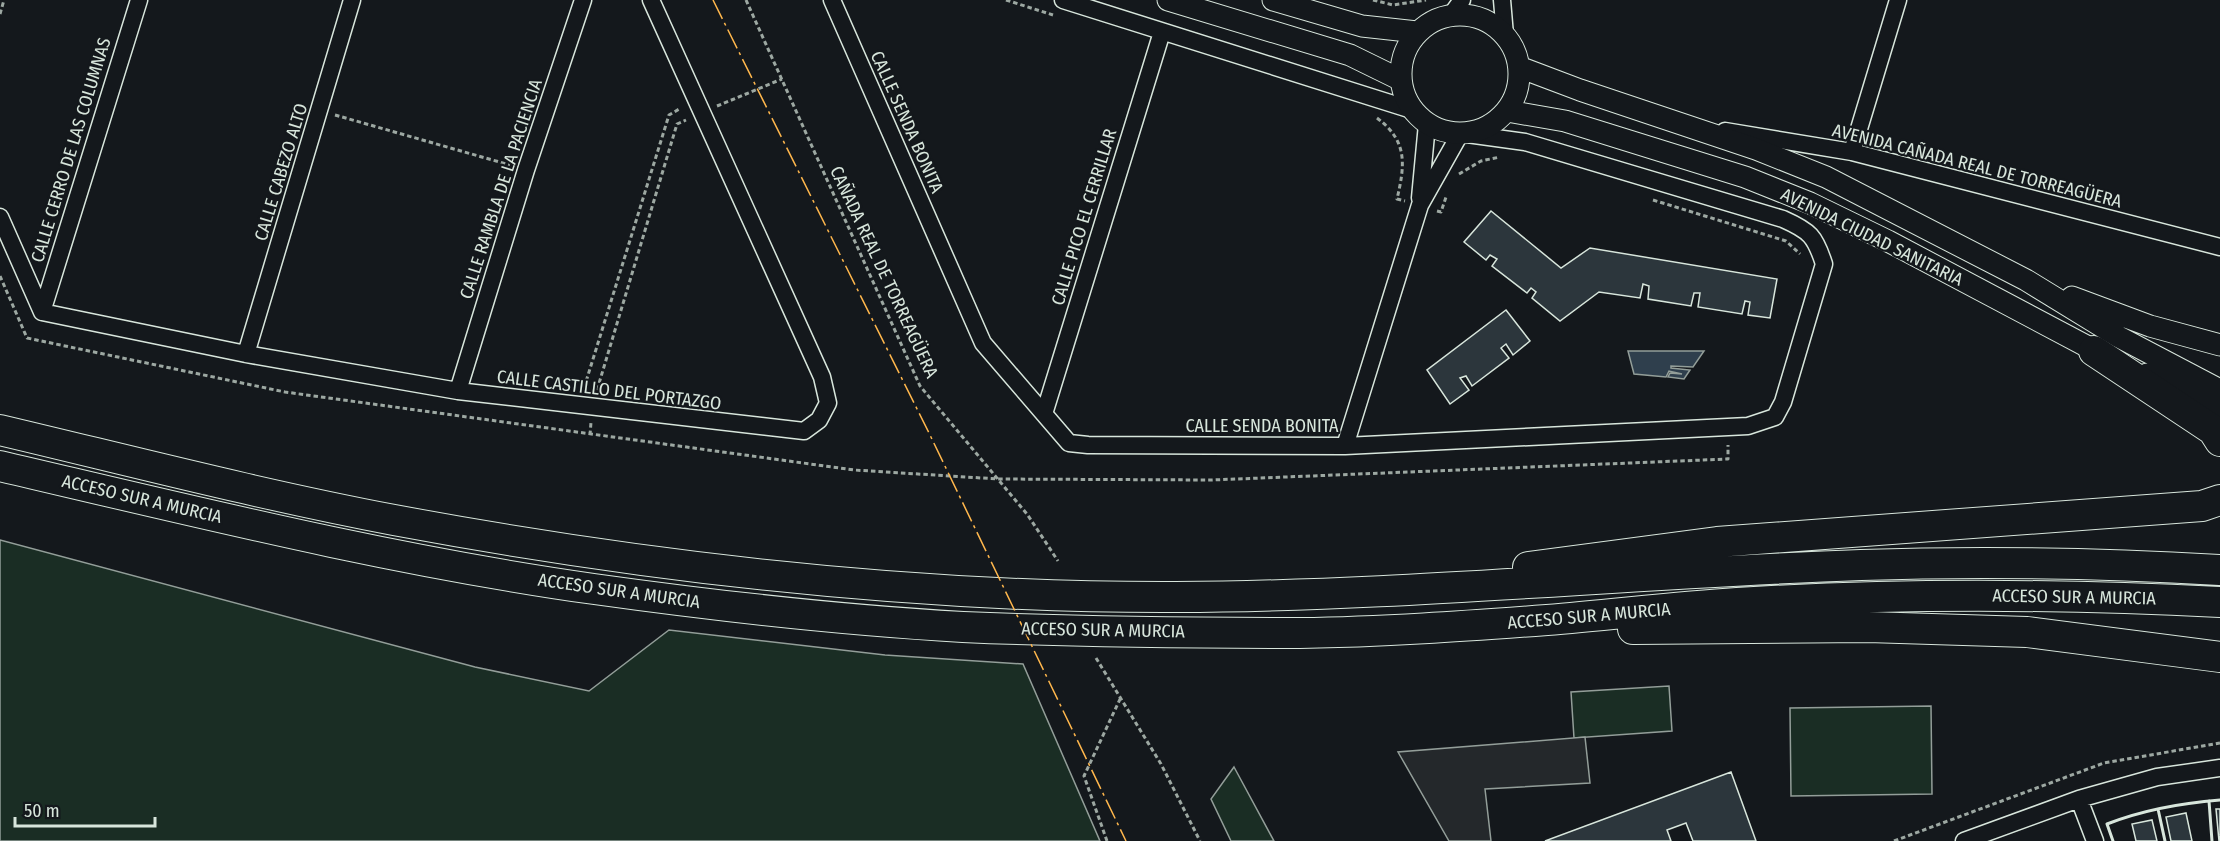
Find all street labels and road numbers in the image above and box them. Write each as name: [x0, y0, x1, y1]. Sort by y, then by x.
street label: CALLE CERRO DE LAS COLUMNAS: [26, 35, 116, 265]
street label: CALLE SENDA BONITA: [866, 48, 948, 197]
street label: CALLE RAMBLA DE LA PACIENCIA: [455, 76, 547, 302]
street label: CALLE CABEZO ALTO: [250, 101, 312, 243]
street label: AVENIDA CAÑADA REAL DE TORREAGÜERA: [1830, 119, 2124, 213]
street label: CALLE PICO EL CERRILLAR: [1047, 126, 1121, 308]
street label: CAÑADA REAL DE TORREAGÜERA: [825, 163, 943, 382]
street label: AVENIDA CIUDAD SANITARIA: [1777, 183, 1967, 291]
street label: CALLE CASTILLO DEL PORTAZGO: [496, 365, 722, 415]
street label: CALLE SENDA BONITA: [1185, 415, 1339, 437]
street label: ACCESO SUR A MURCIA: [60, 470, 225, 528]
street label: ACCESO SUR A MURCIA: [536, 569, 702, 613]
street label: ACCESO SUR A MURCIA: [1992, 585, 2156, 609]
street label: ACCESO SUR A MURCIA: [1507, 598, 1672, 634]
street label: ACCESO SUR A MURCIA: [1021, 618, 1185, 642]

